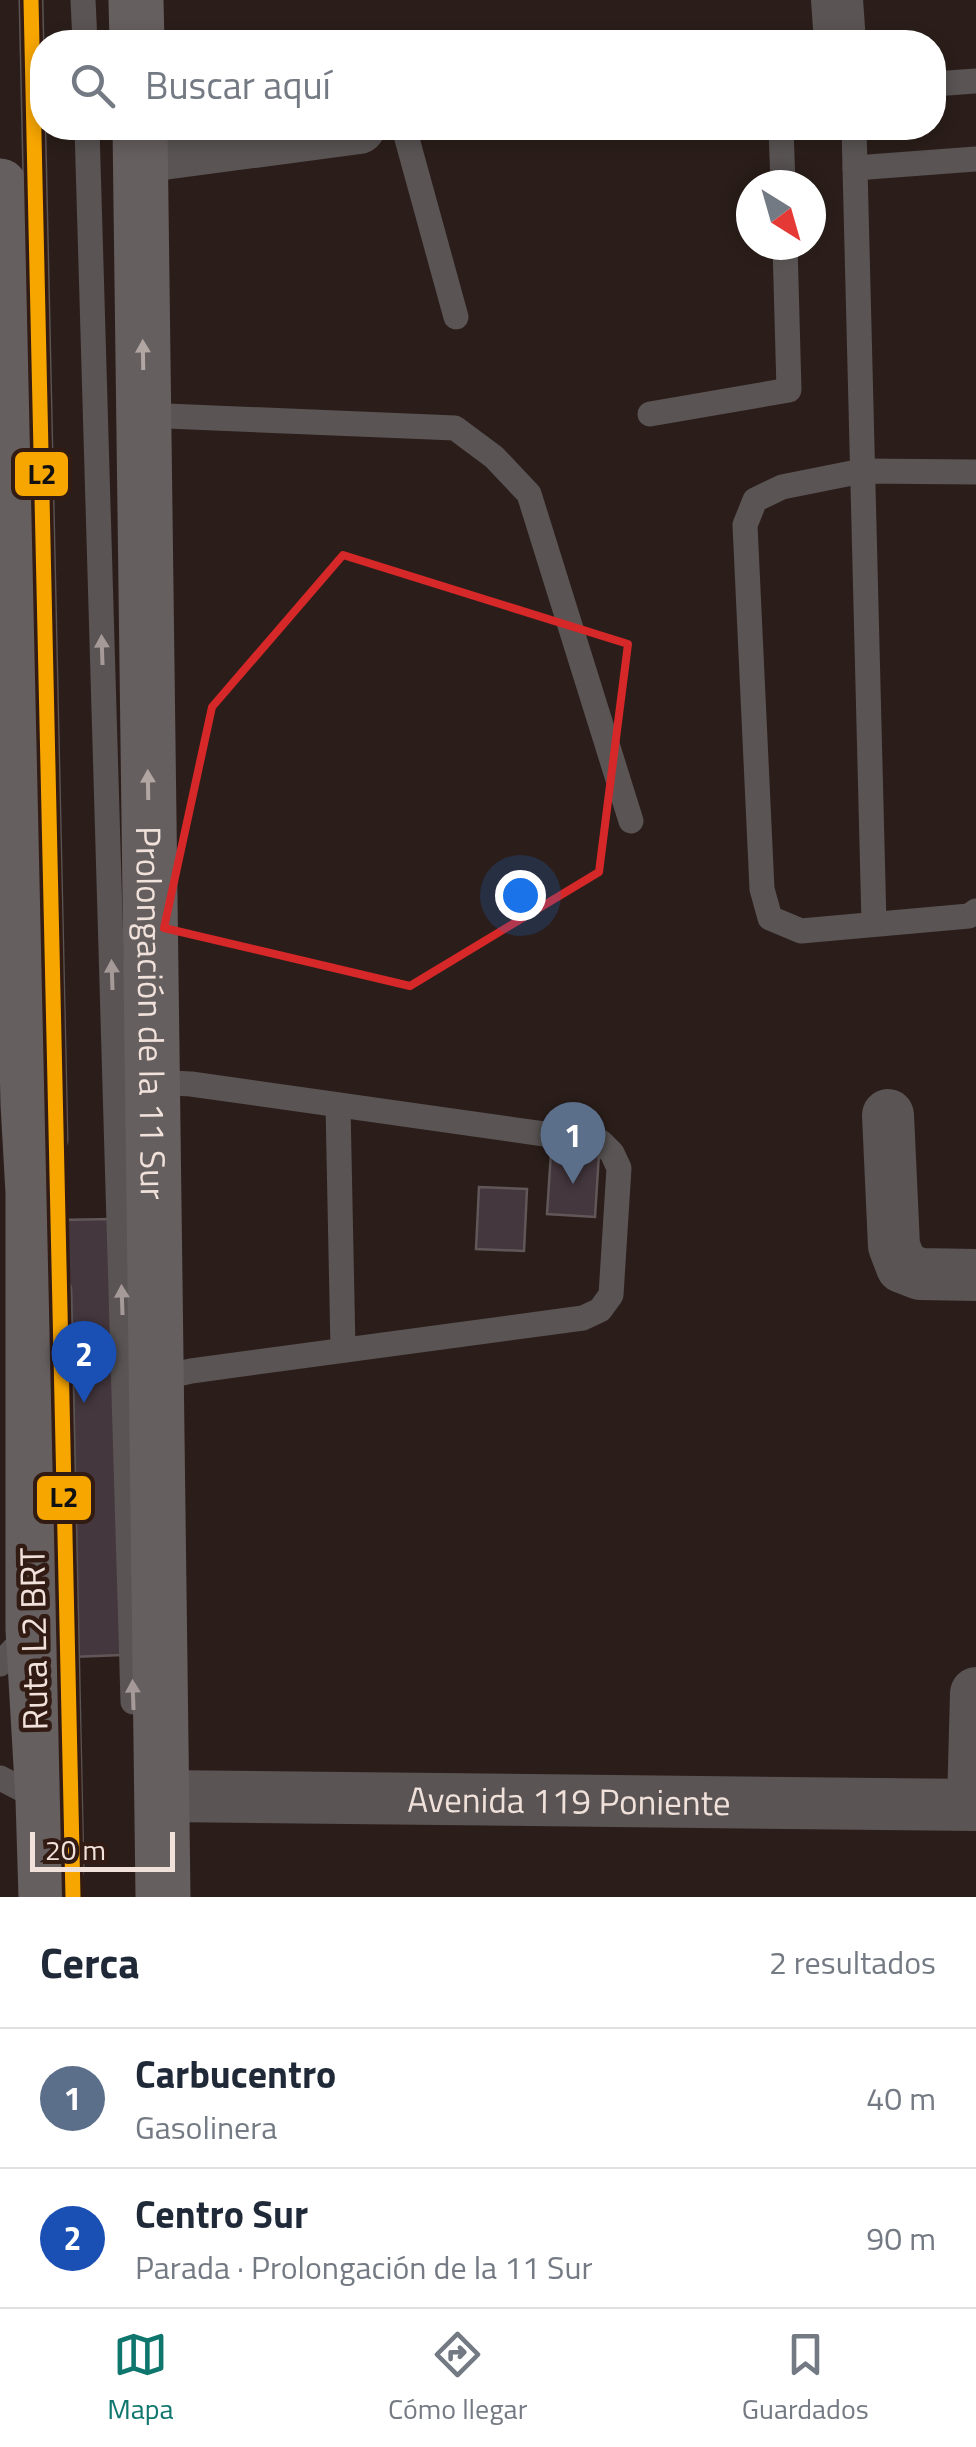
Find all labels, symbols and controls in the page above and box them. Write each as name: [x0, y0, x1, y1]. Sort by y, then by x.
search box: [30, 30, 946, 140]
text: Buscar aquí: [145, 56, 331, 114]
icon: search: [65, 58, 120, 113]
north arrow: [736, 170, 826, 260]
one-way arrow: [135, 338, 151, 370]
line badge: L2: [13, 450, 70, 498]
text: L2: [28, 452, 56, 495]
one-way arrow: [94, 634, 110, 666]
one-way arrow: [140, 768, 156, 800]
street label: Prolongación de la 11 Sur: [122, 826, 181, 1200]
your location: [495, 870, 546, 921]
one-way arrow: [104, 958, 120, 990]
pin: 1: [540, 1102, 606, 1184]
one-way arrow: [113, 1283, 129, 1315]
pin: 2: [52, 1320, 116, 1403]
line badge: L2: [35, 1474, 93, 1522]
text: L2: [50, 1475, 78, 1518]
street label: Ruta L2 BRT: [4, 1547, 62, 1731]
one-way arrow: [125, 1678, 141, 1710]
street label: Avenida 119 Poniente: [407, 1772, 731, 1829]
scale bar: [30, 1827, 175, 1872]
text: 20 m: [45, 1828, 106, 1871]
text: Cerca: [40, 1930, 140, 1994]
text: 2 resultados: [769, 1938, 936, 1986]
text: Carbucentro: [135, 2045, 336, 2103]
text: 1: [64, 2074, 81, 2122]
text: 40 m: [866, 2074, 936, 2122]
text: Gasolinera: [135, 2103, 277, 2151]
text: Centro Sur: [135, 2185, 308, 2243]
text: 2: [64, 2214, 81, 2262]
text: 90 m: [866, 2214, 936, 2262]
text: Parada · Prolongación de la 11 Sur: [135, 2243, 592, 2291]
tab: Mapa: [107, 2327, 174, 2430]
tab: Cómo llegar: [388, 2327, 527, 2430]
tab: Guardados: [742, 2327, 869, 2430]

